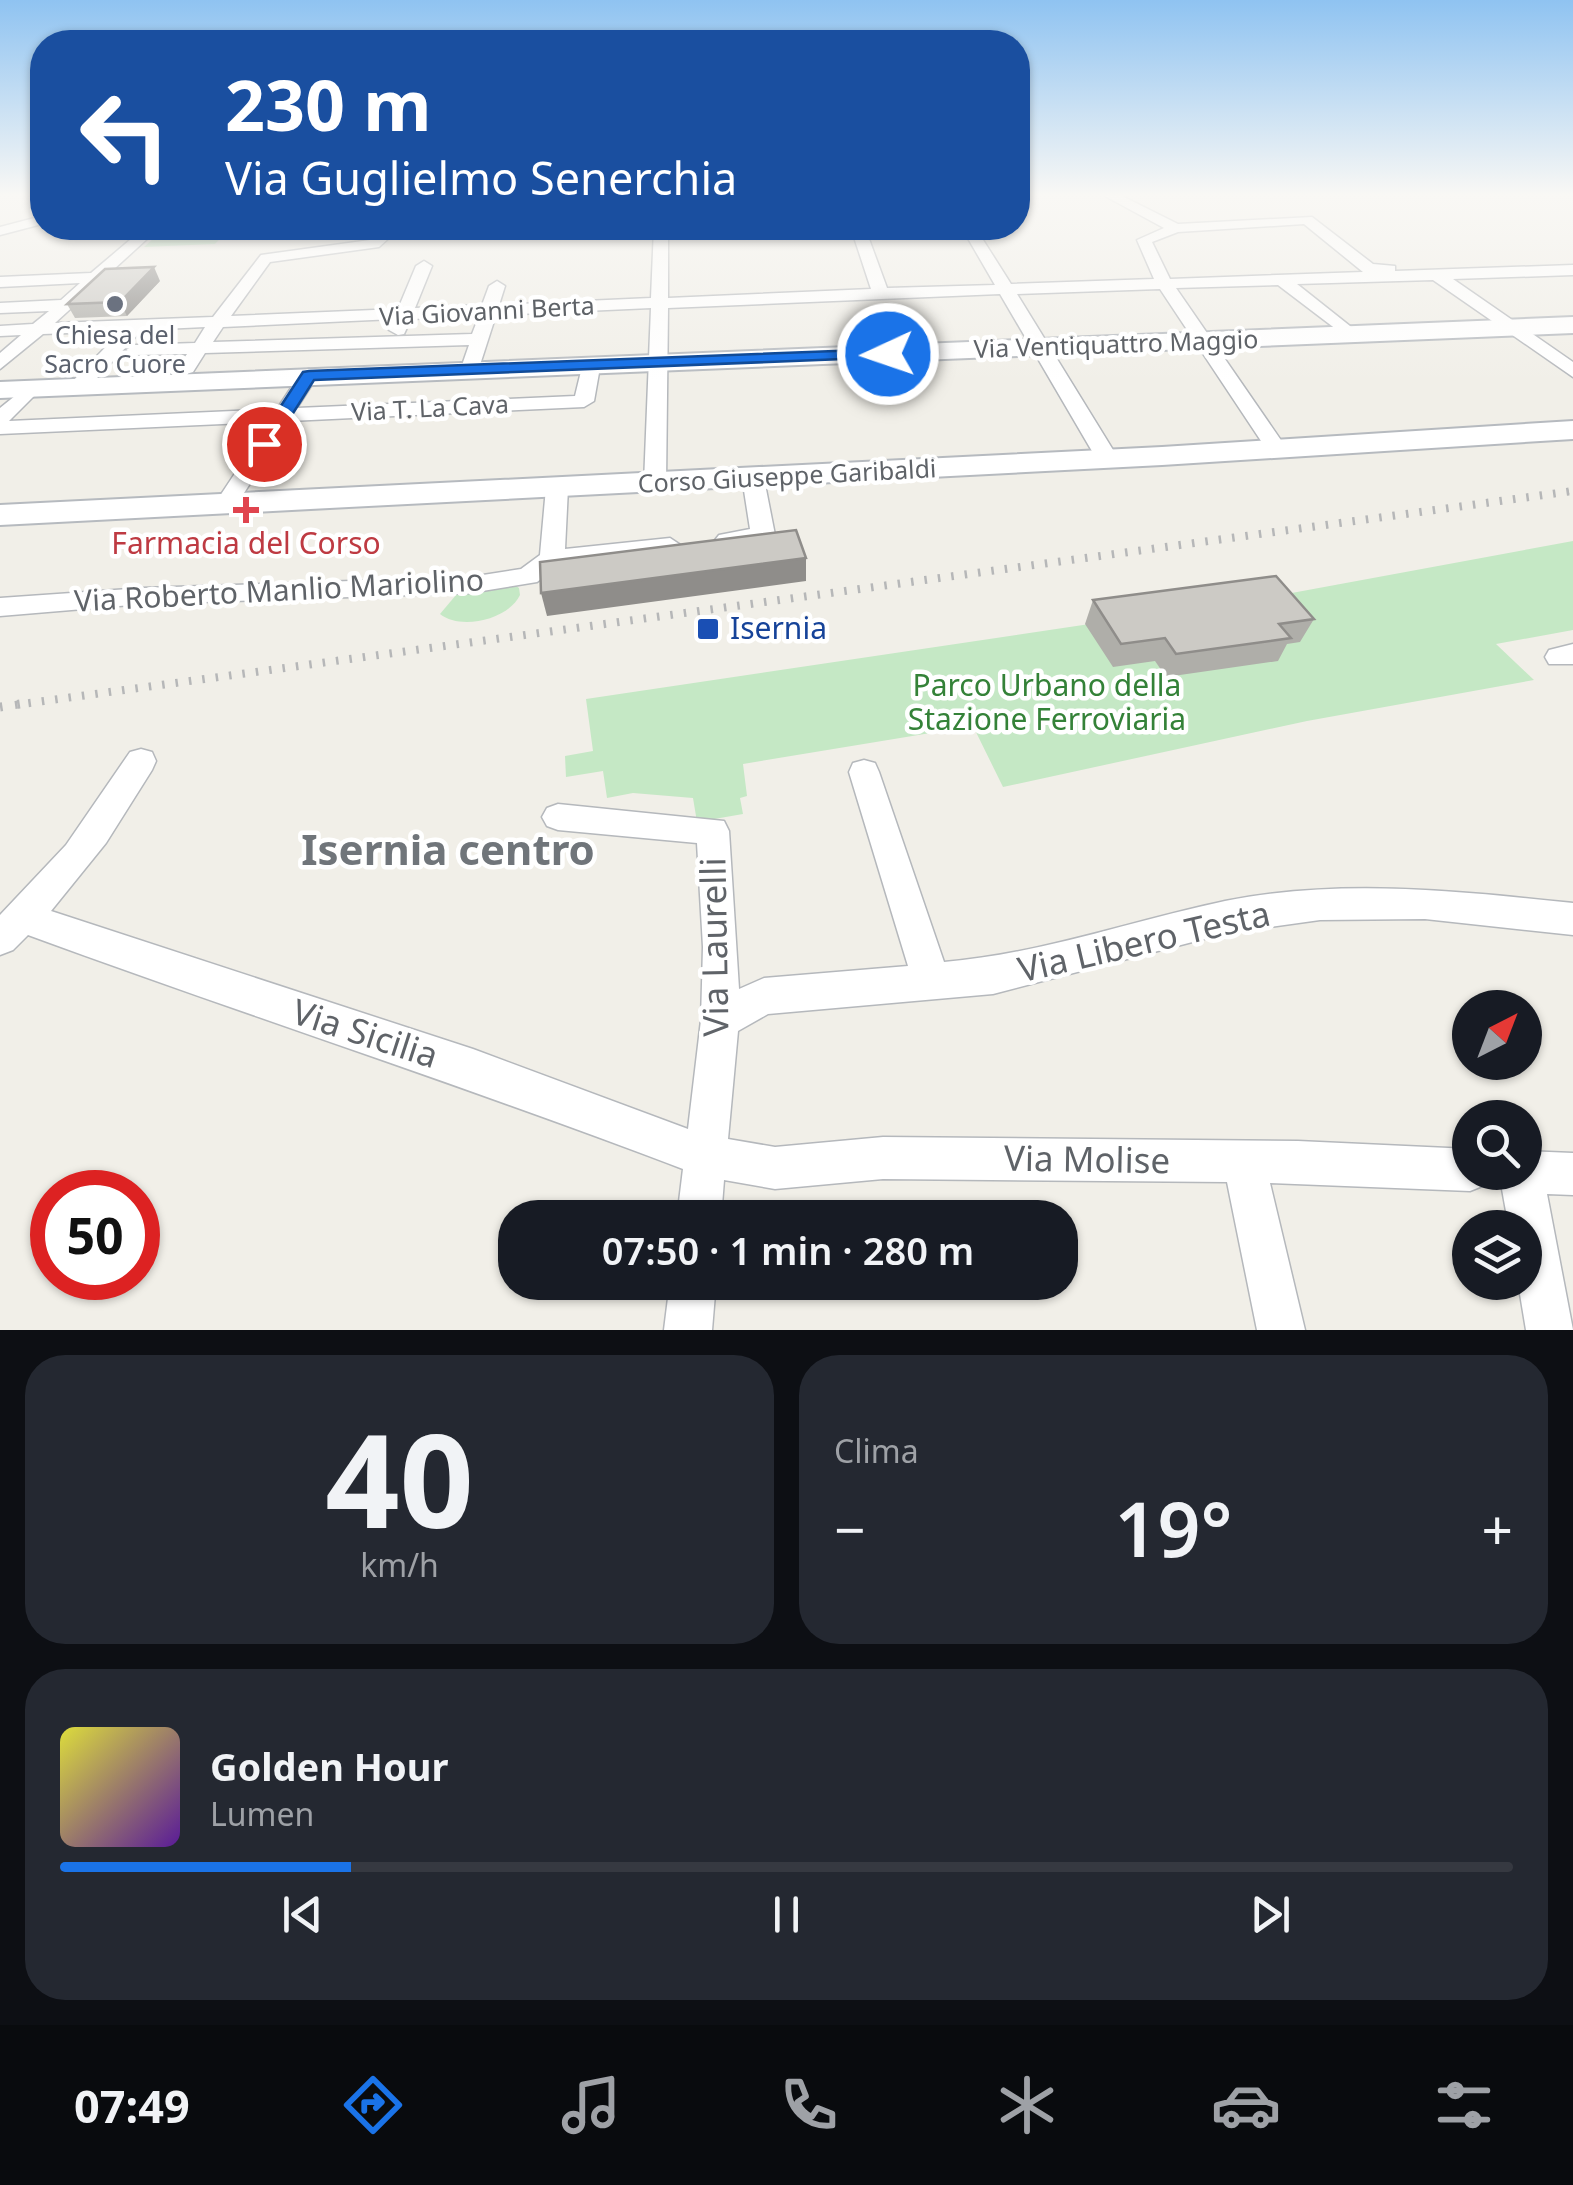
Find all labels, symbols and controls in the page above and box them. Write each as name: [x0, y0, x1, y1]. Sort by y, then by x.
text: 230 m: [225, 56, 432, 152]
icon: left: [60, 70, 190, 200]
text: Via Guglielmo Senerchia: [225, 147, 737, 208]
street label: Via Giovanni Berta: [378, 287, 595, 333]
marker: Chiesa del Sacro Cuore: [104, 293, 126, 315]
position arrow: [836, 302, 940, 406]
place label: Chiesa del Sacro Cuore: [44, 317, 186, 380]
street label: Via Ventiquattro Maggio: [973, 321, 1259, 365]
street label: Via T. La Cava: [350, 386, 510, 428]
pin: [222, 402, 307, 487]
icon: arrive: [237, 417, 292, 472]
street label: Corso Giuseppe Garibaldi: [637, 450, 937, 500]
marker: Farmacia del Corso: [235, 499, 257, 521]
place label: Farmacia del Corso: [111, 522, 381, 563]
street label: Via Roberto Manlio Mariolino: [73, 558, 485, 621]
place label: Isernia: [730, 607, 827, 648]
marker: Isernia: [695, 616, 721, 642]
park label: Parco Urbano della Stazione Ferroviaria: [908, 664, 1186, 739]
district label: Isernia centro: [301, 820, 595, 877]
street label: Via Laurelli: [688, 857, 739, 1037]
street label: Via Libero Testa: [1013, 889, 1274, 992]
street label: Via Sicilia: [287, 987, 444, 1078]
north arrow: [1452, 990, 1542, 1080]
map controls: [1452, 990, 1542, 1300]
button: search: [1452, 1100, 1542, 1190]
street label: Via Molise: [1003, 1134, 1171, 1183]
speed limit sign: 50: [30, 1170, 160, 1300]
button: layers: [1452, 1210, 1542, 1300]
text: 07:50 · 1 min · 280 m: [602, 1224, 974, 1276]
text: 40: [325, 1389, 474, 1566]
text: Clima: [834, 1429, 919, 1472]
text: 19°: [1115, 1477, 1232, 1579]
text: −: [834, 1491, 865, 1566]
text: +: [1482, 1491, 1513, 1566]
text: km/h: [360, 1543, 439, 1586]
text: Golden Hour: [210, 1740, 448, 1792]
text: Lumen: [210, 1792, 314, 1835]
icon: previous: [275, 1887, 330, 1942]
icon: pause: [759, 1887, 814, 1942]
icon: next: [1243, 1887, 1298, 1942]
icon: directions: [338, 2070, 408, 2140]
icon: music: [556, 2070, 626, 2140]
icon: phone: [774, 2070, 844, 2140]
icon: climate: [992, 2070, 1062, 2140]
icon: car: [1211, 2070, 1281, 2140]
icon: filters: [1429, 2070, 1499, 2140]
text: 07:49: [74, 2075, 190, 2136]

